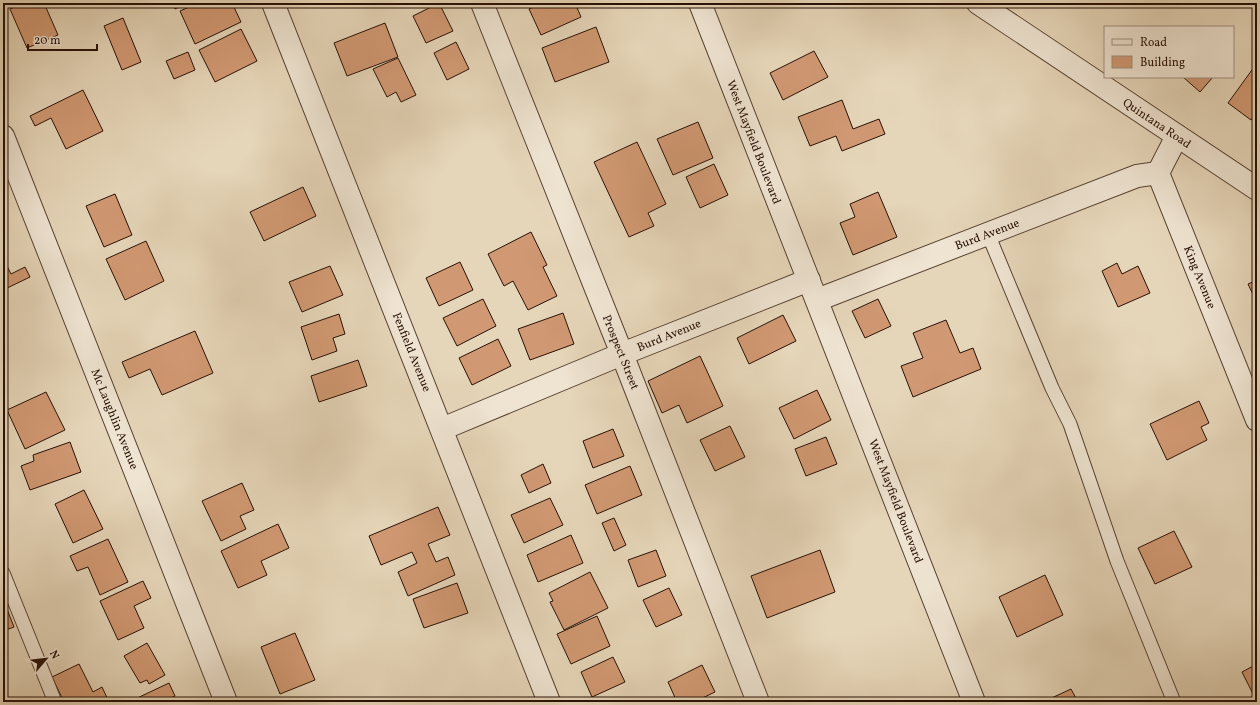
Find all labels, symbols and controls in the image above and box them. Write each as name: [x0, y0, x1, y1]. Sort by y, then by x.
scale bar: [28, 26, 97, 52]
legend: [1104, 26, 1234, 78]
text: 20 m: [34, 33, 61, 49]
text: Road: [1140, 35, 1167, 51]
text: Building: [1140, 55, 1185, 71]
street label: West Mayfield Boulevard: [722, 78, 784, 207]
street label: Quintana Road: [1119, 95, 1194, 153]
street label: Burd Avenue: [953, 215, 1022, 255]
street label: King Avenue: [1179, 243, 1219, 312]
street label: Fenfield Avenue: [388, 310, 434, 395]
street label: Prospect Street: [598, 313, 642, 392]
street label: Burd Avenue: [635, 316, 704, 356]
street label: Mc Laughlin Avenue: [87, 367, 142, 472]
street label: West Mayfield Boulevard: [864, 437, 926, 566]
north arrow: [26, 639, 66, 679]
text: N: [45, 648, 62, 662]

